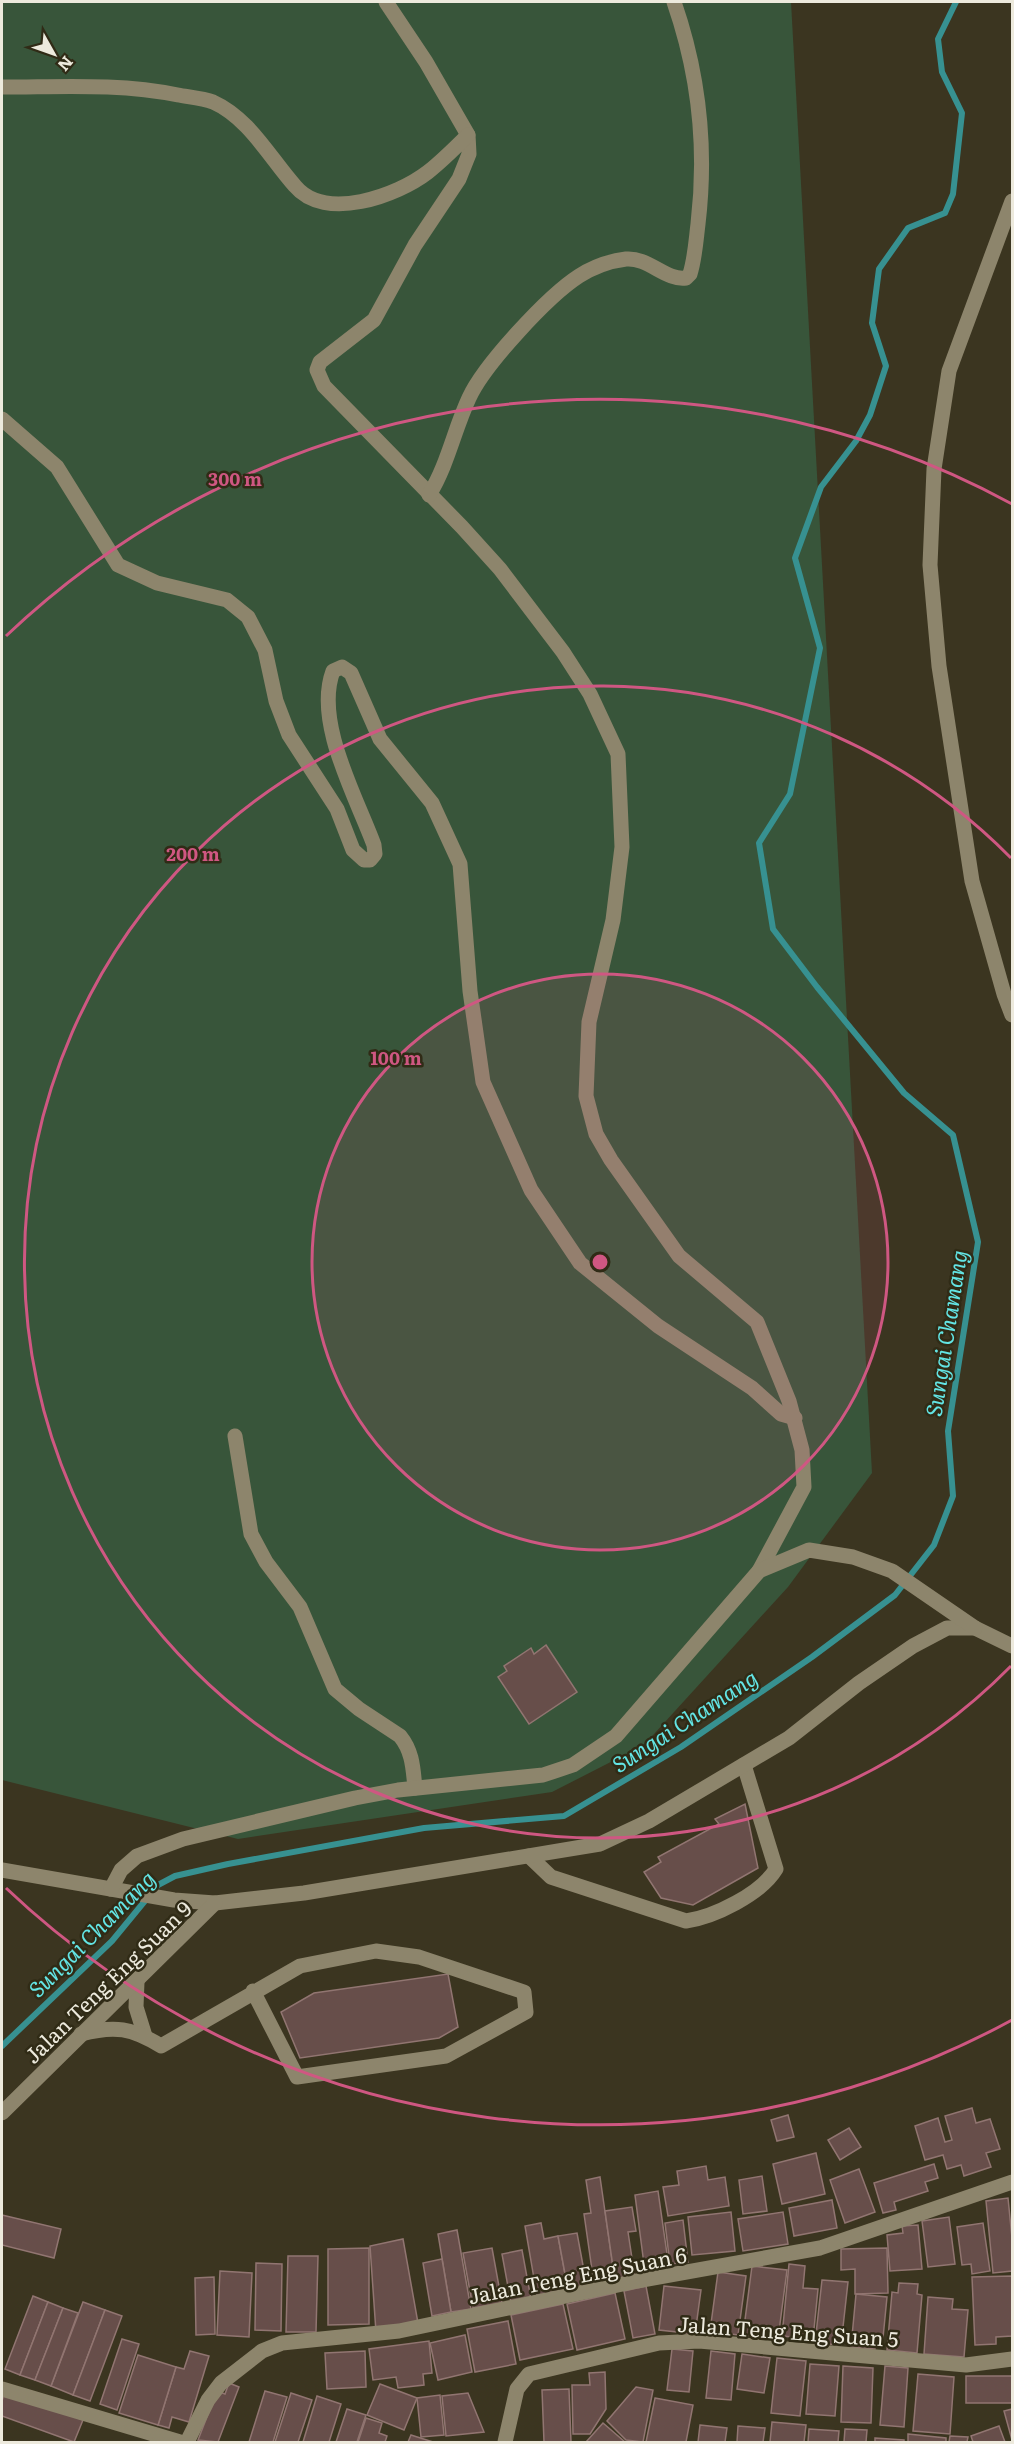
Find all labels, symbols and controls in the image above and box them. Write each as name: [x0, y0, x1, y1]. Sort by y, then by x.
north arrow: [24, 24, 84, 84]
text: N: [53, 51, 80, 77]
text: 300 m: [208, 465, 262, 492]
text: 200 m: [166, 840, 220, 867]
text: 100 m: [370, 1044, 422, 1071]
water label: Sungai Chamang: [916, 1247, 974, 1419]
centre of rings: [590, 1252, 610, 1272]
water label: Sungai Chamang: [605, 1660, 763, 1780]
water label: Sungai Chamang: [20, 1862, 162, 2004]
street label: Jalan Teng Eng Suan 9: [16, 1893, 198, 2069]
street label: Jalan Teng Eng Suan 6: [465, 2238, 689, 2310]
street label: Jalan Teng Eng Suan 5: [676, 2307, 900, 2353]

